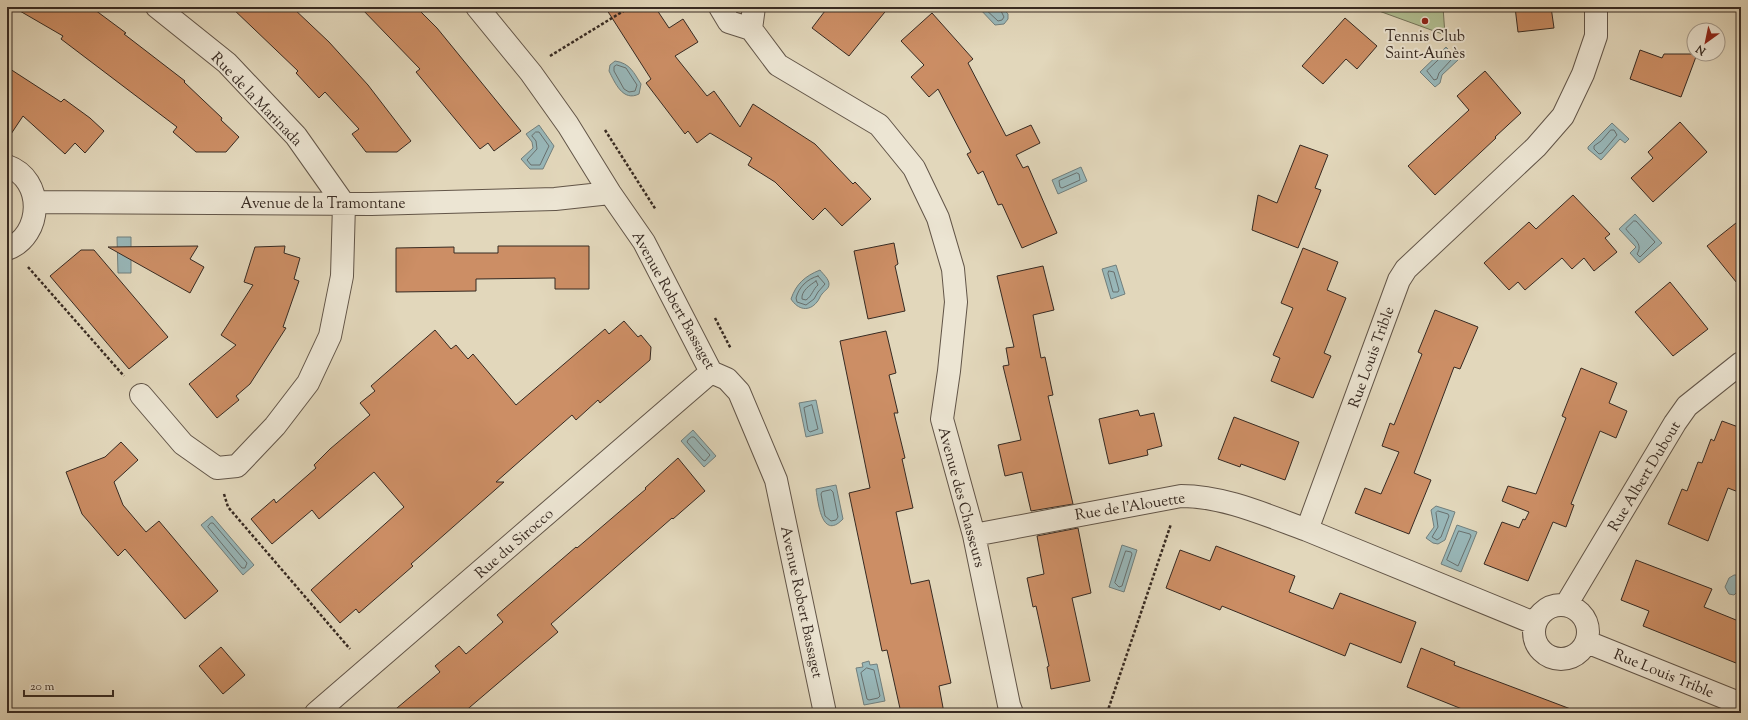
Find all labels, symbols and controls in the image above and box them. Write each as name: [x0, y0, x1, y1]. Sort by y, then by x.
marker: Tennis Club Saint-Aunès: [1420, 16, 1430, 26]
north arrow: [1686, 22, 1726, 62]
place label: Tennis Club Saint-Aunès: [1385, 27, 1465, 65]
text: N: [1693, 40, 1710, 59]
street label: Rue de la Marinada: [206, 48, 306, 152]
street label: Avenue de la Tramontane: [241, 194, 405, 215]
street label: Avenue Robert Bassaget: [626, 228, 719, 374]
street label: Rue Louis Trible: [1344, 304, 1400, 411]
street label: Rue Albert Dubout: [1604, 418, 1687, 536]
street label: Avenue des Chasseurs: [932, 425, 989, 570]
street label: Rue de l'Alouette: [1074, 488, 1187, 527]
street label: Rue du Sirocco: [471, 504, 559, 584]
street label: Avenue Robert Bassaget: [774, 524, 827, 680]
street label: Rue Louis Trible: [1610, 645, 1717, 704]
scale bar: [24, 672, 113, 698]
text: 20 m: [30, 678, 55, 696]

